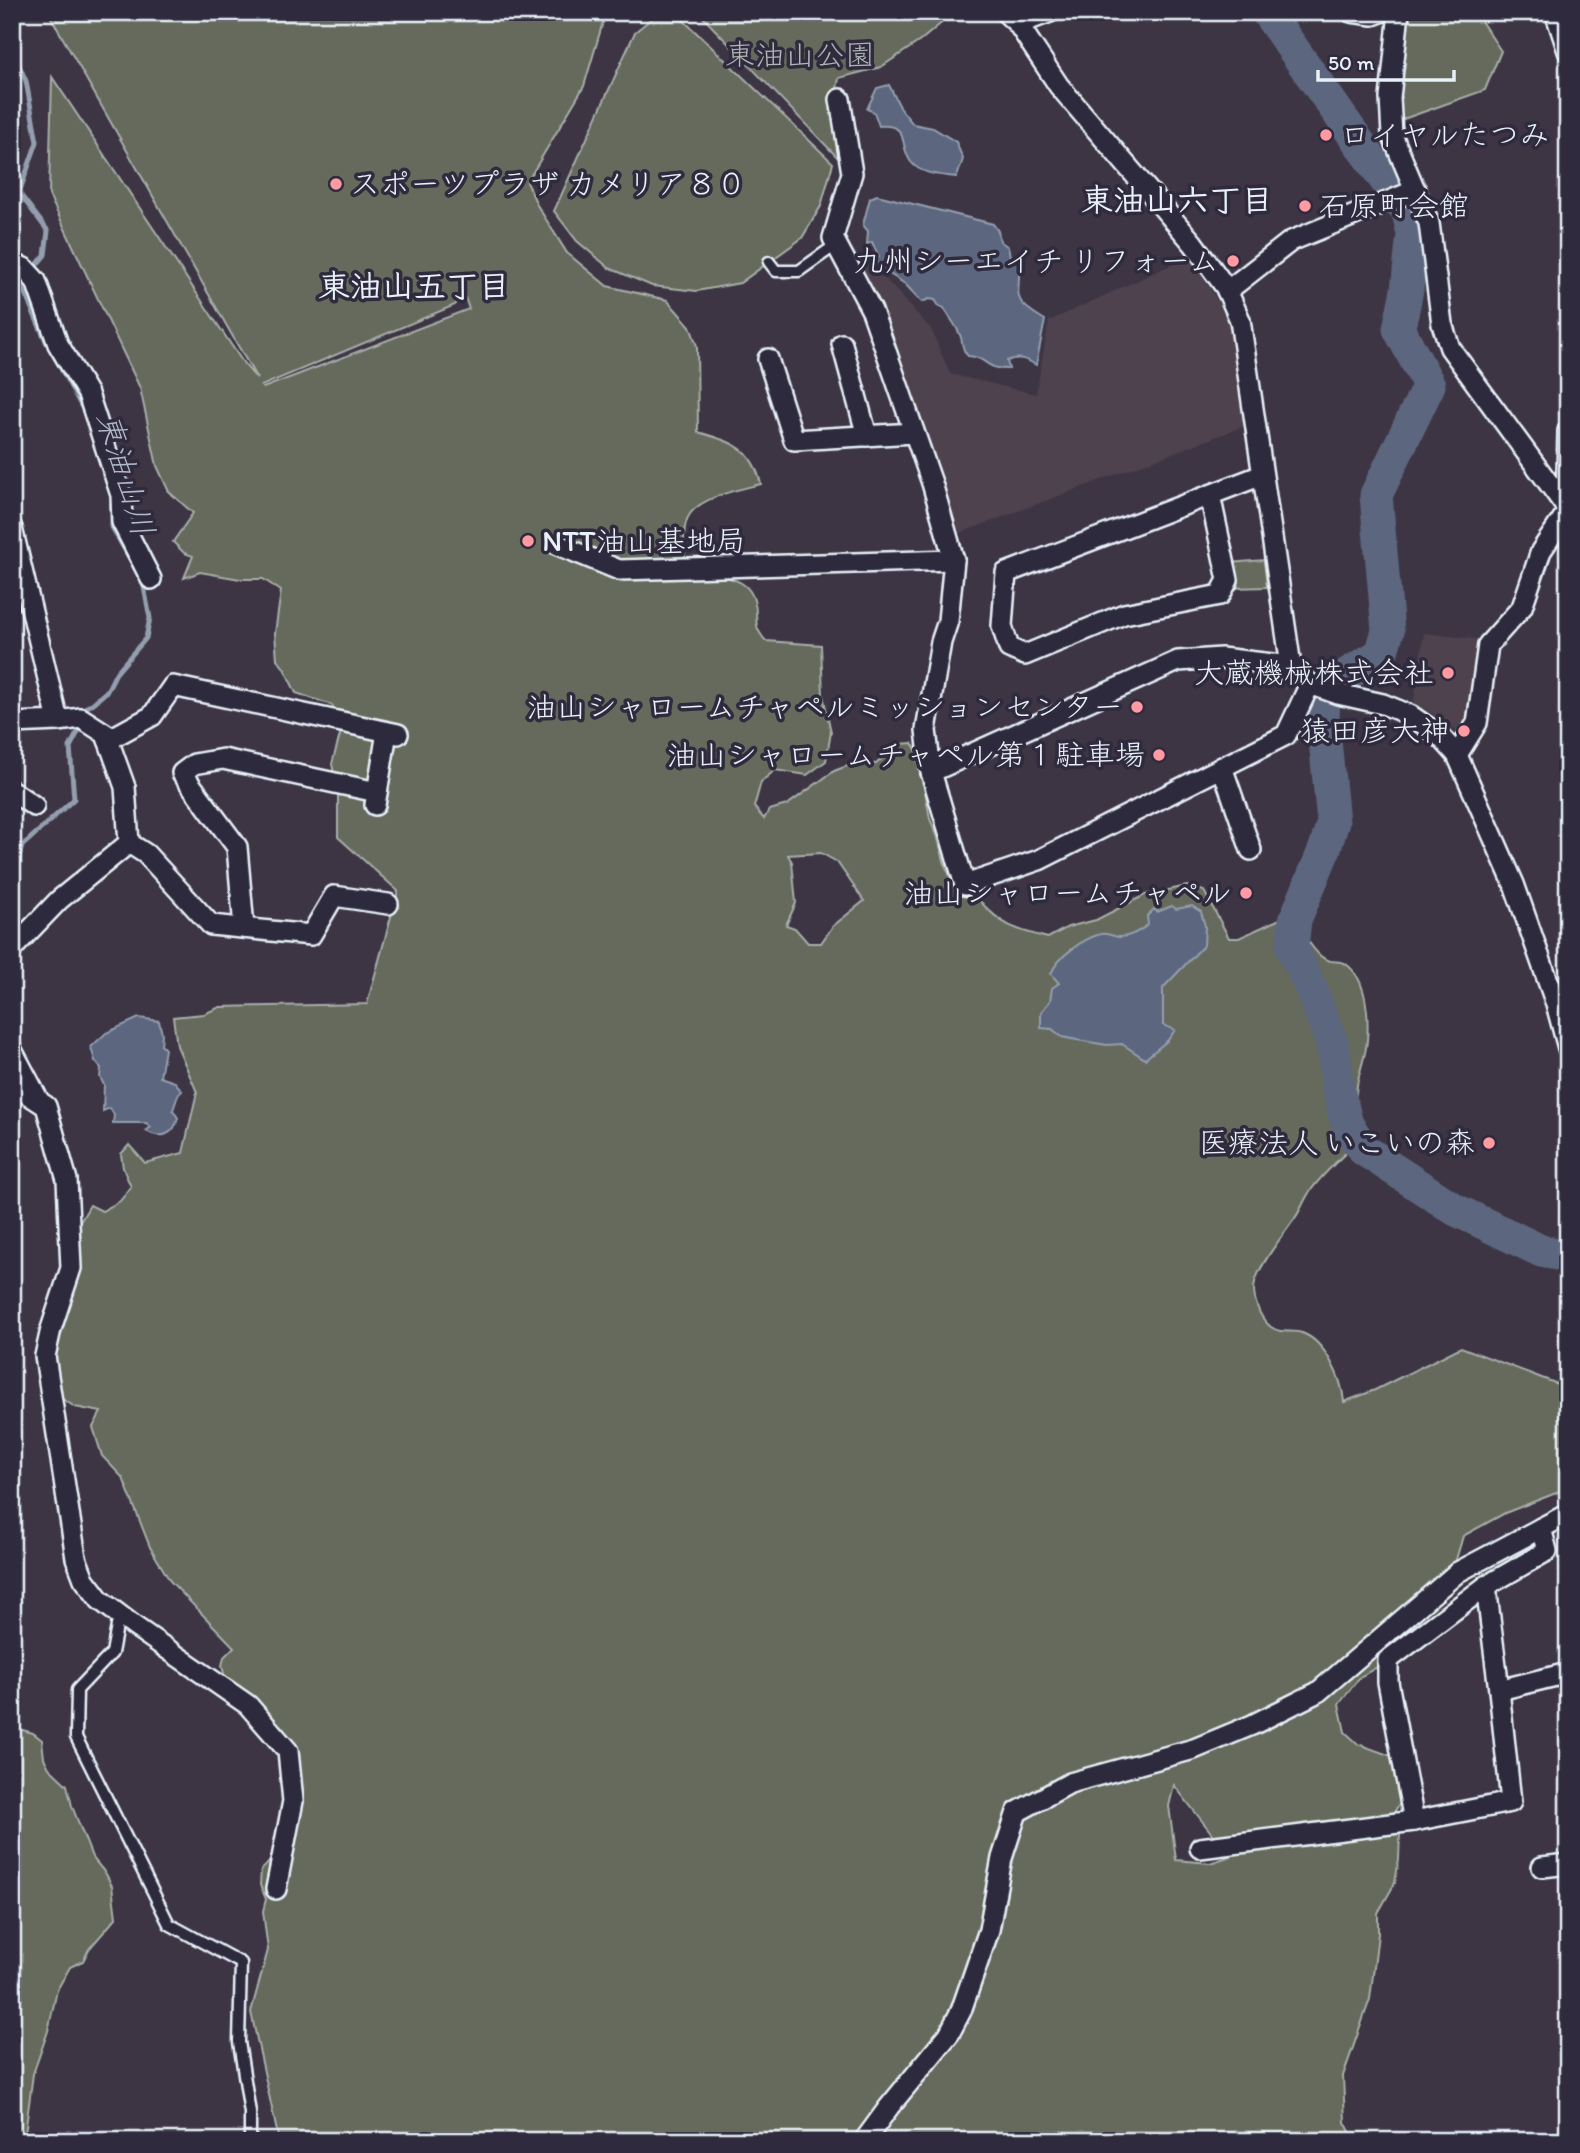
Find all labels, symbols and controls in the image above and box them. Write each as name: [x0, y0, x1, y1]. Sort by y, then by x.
park label: 東油山公園: [725, 36, 875, 73]
scale bar: [1318, 38, 1454, 82]
text: 50 m: [1328, 50, 1375, 75]
place label: ロイヤルたつみ: [1340, 116, 1549, 153]
marker: ロイヤルたつみ: [1318, 127, 1334, 143]
place label: スポーツプラザ カメリア８０: [350, 165, 746, 202]
marker: スポーツプラザ カメリア８０: [328, 176, 344, 192]
district label: 東油山六丁目: [1081, 181, 1273, 219]
place label: 石原町会館: [1319, 187, 1469, 224]
marker: 石原町会館: [1297, 198, 1313, 214]
place label: 九州シーエイチ リフォーム: [853, 242, 1219, 279]
marker: 九州シーエイチ リフォーム: [1225, 253, 1241, 269]
district label: 東油山五丁目: [318, 267, 510, 305]
water label: 東油山川: [89, 407, 163, 541]
place label: NTT油山基地局: [542, 522, 746, 559]
marker: NTT油山基地局: [520, 533, 536, 549]
place label: 大蔵機械株式会社: [1194, 654, 1434, 691]
marker: 大蔵機械株式会社: [1440, 665, 1456, 681]
place label: 油山シャロームチャペルミッションセンター: [527, 688, 1123, 725]
marker: 油山シャロームチャペルミッションセンター: [1129, 699, 1145, 715]
place label: 猿田彦大神: [1300, 712, 1450, 749]
marker: 猿田彦大神: [1456, 723, 1472, 739]
place label: 油山シャロームチャペル第１駐車場: [667, 736, 1145, 773]
marker: 油山シャロームチャペル第１駐車場: [1151, 747, 1167, 763]
place label: 油山シャロームチャペル: [904, 874, 1232, 911]
marker: 油山シャロームチャペル: [1238, 885, 1254, 901]
place label: 医療法人 いこいの森: [1198, 1124, 1475, 1161]
marker: 医療法人 いこいの森: [1481, 1135, 1497, 1151]

